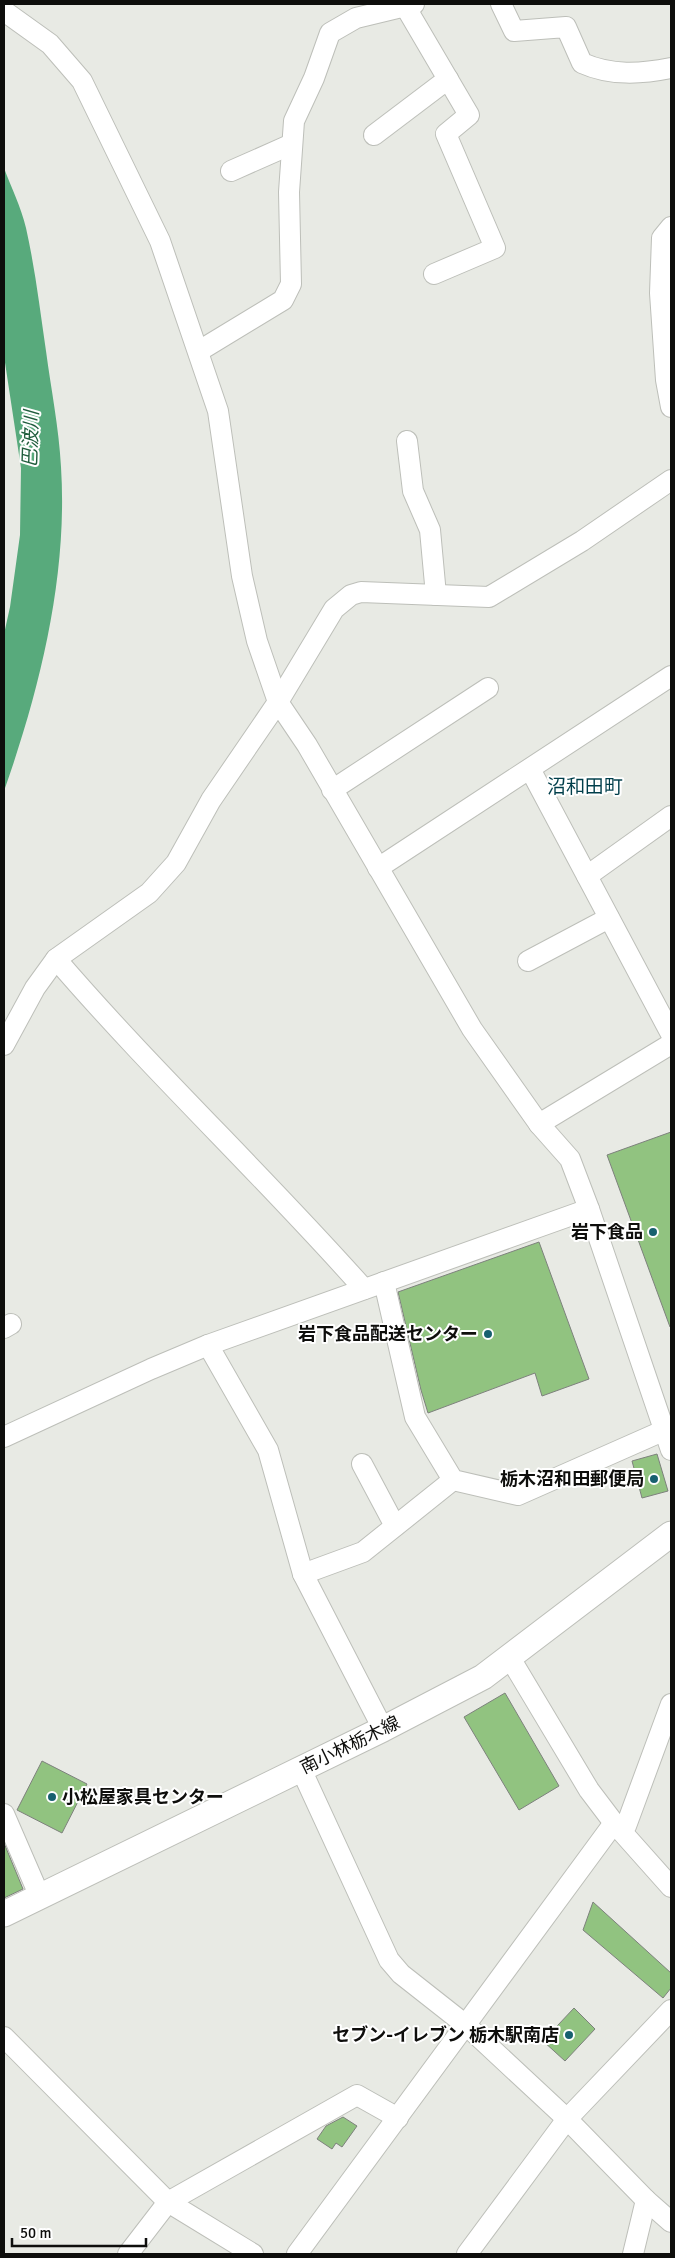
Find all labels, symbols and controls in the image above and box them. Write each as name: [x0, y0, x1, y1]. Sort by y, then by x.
water label: 巴波川: [18, 408, 44, 468]
district label: 沼和田町: [547, 775, 623, 799]
place label: 岩下食品: [571, 1221, 643, 1243]
marker: 岩下食品: [647, 1226, 659, 1238]
place label: 岩下食品配送センター: [298, 1323, 478, 1345]
marker: 岩下食品配送センター: [482, 1328, 494, 1340]
place label: 栃木沼和田郵便局: [500, 1468, 644, 1490]
marker: 栃木沼和田郵便局: [648, 1473, 660, 1485]
street label: 南小林栃木線: [297, 1711, 403, 1779]
place label: 小松屋家具センター: [62, 1786, 224, 1808]
marker: 小松屋家具センター: [46, 1791, 58, 1803]
place label: セブン-イレブン 栃木駅南店: [332, 2024, 559, 2046]
marker: セブン-イレブン 栃木駅南店: [563, 2029, 575, 2041]
scale bar: [12, 2216, 146, 2248]
text: 50 m: [20, 2224, 51, 2242]

